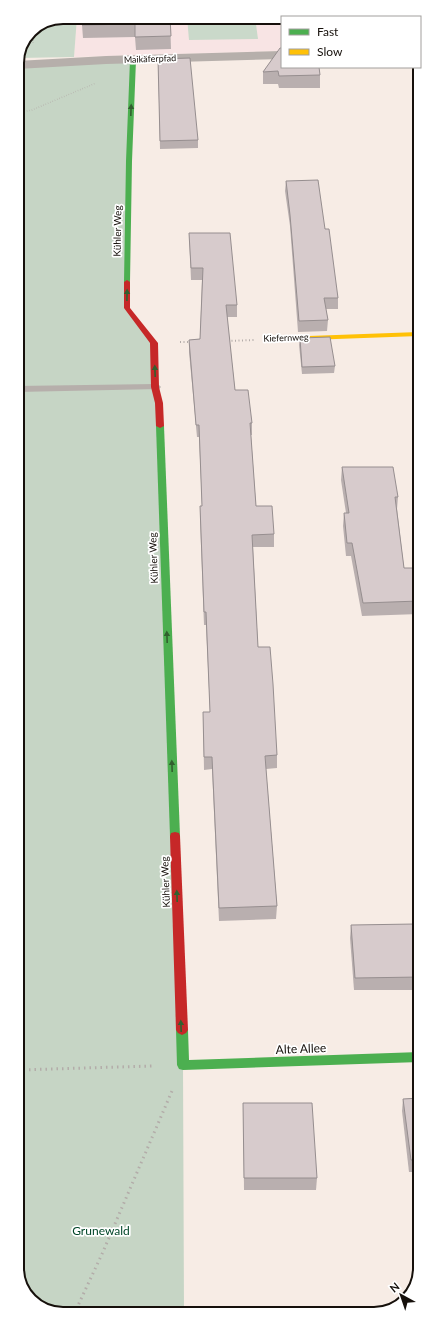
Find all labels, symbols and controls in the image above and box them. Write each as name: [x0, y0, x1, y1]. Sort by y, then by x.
legend: [281, 16, 421, 68]
text: Fast: [317, 24, 339, 39]
text: Slow: [317, 44, 343, 59]
street label: Maikäferpfad: [124, 52, 176, 65]
one-way arrow: [128, 103, 134, 116]
street label: Kühler Weg: [111, 205, 123, 257]
one-way arrow: [124, 288, 130, 301]
street label: Kiefernweg: [263, 331, 309, 344]
one-way arrow: [151, 365, 158, 377]
street label: Kühler Weg: [146, 532, 160, 584]
one-way arrow: [164, 630, 170, 643]
one-way arrow: [169, 759, 175, 772]
street label: Kühler Weg: [158, 856, 172, 908]
one-way arrow: [173, 890, 180, 902]
one-way arrow: [178, 1020, 185, 1032]
street label: Alte Allee: [275, 1040, 327, 1057]
park label: Grunewald: [72, 1223, 130, 1238]
north arrow: [381, 1275, 421, 1315]
text: N: [387, 1279, 402, 1295]

